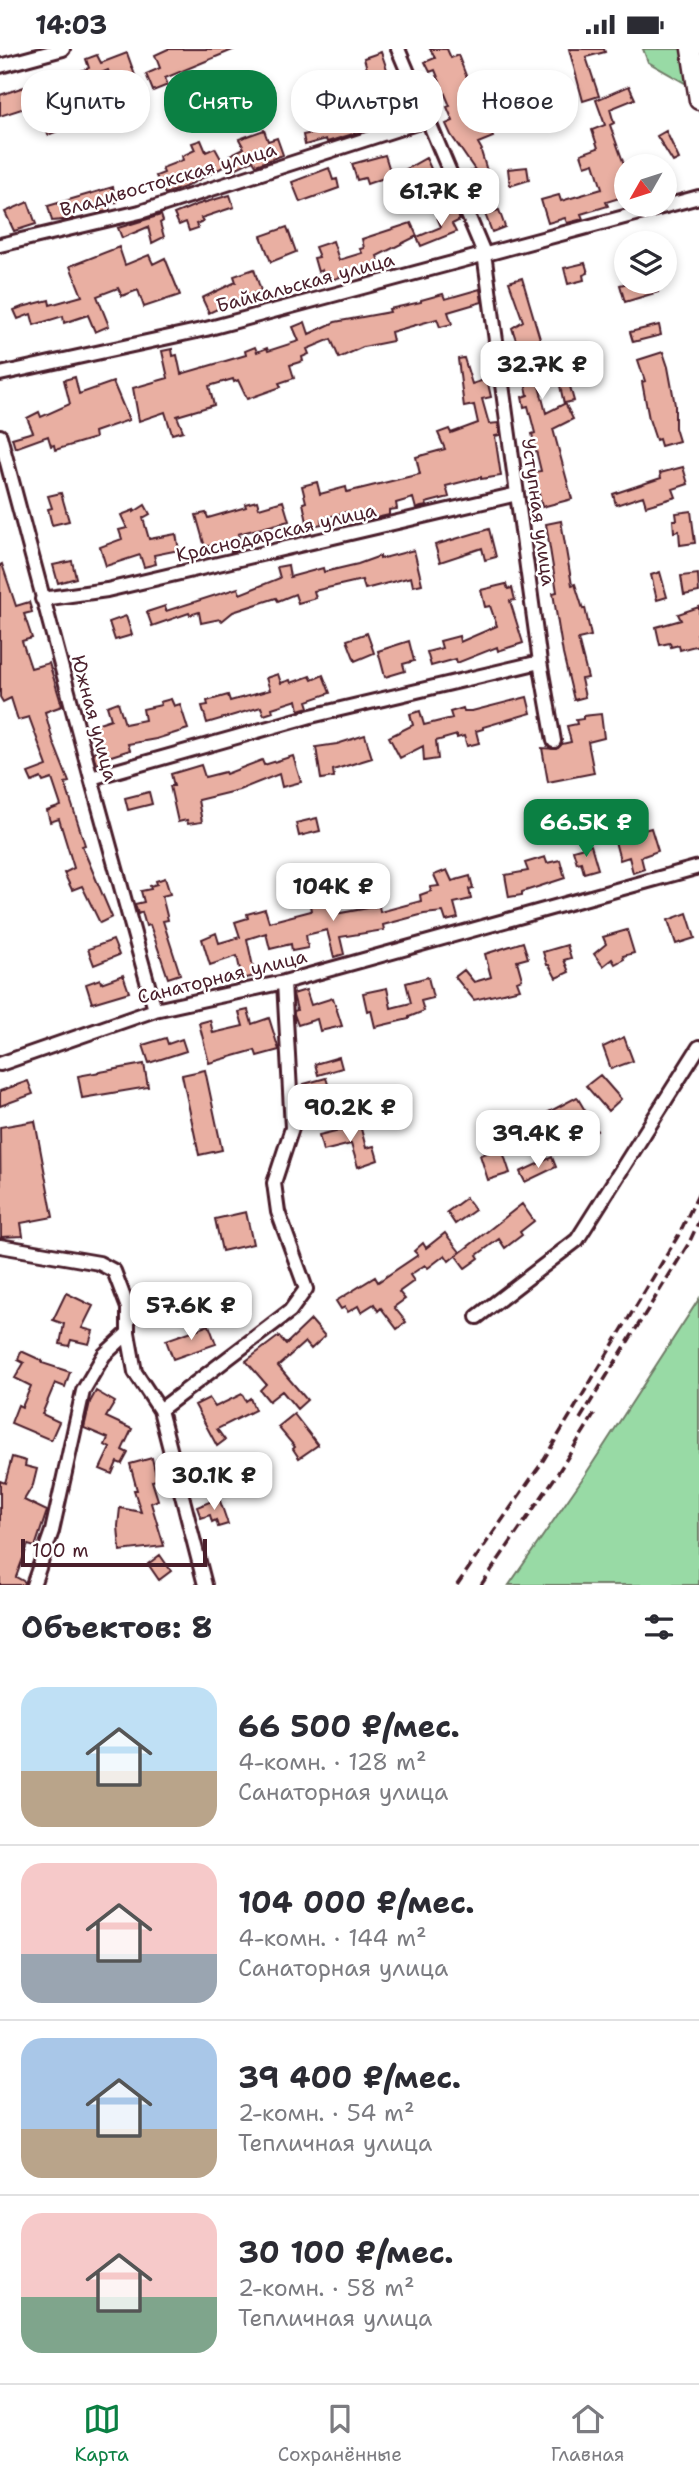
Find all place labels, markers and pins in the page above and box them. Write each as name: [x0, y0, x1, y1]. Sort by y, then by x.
pin: 61.7K ₽: [376, 169, 506, 228]
pin: 32.7K ₽: [477, 341, 607, 401]
pin: 66.5K ₽: [521, 799, 651, 859]
pin: 104K ₽: [276, 863, 390, 923]
pin: 90.2K ₽: [285, 1085, 415, 1144]
pin: 39.4K ₽: [473, 1111, 603, 1170]
pin: 57.6K ₽: [126, 1283, 256, 1342]
pin: 30.1K ₽: [149, 1453, 279, 1512]

